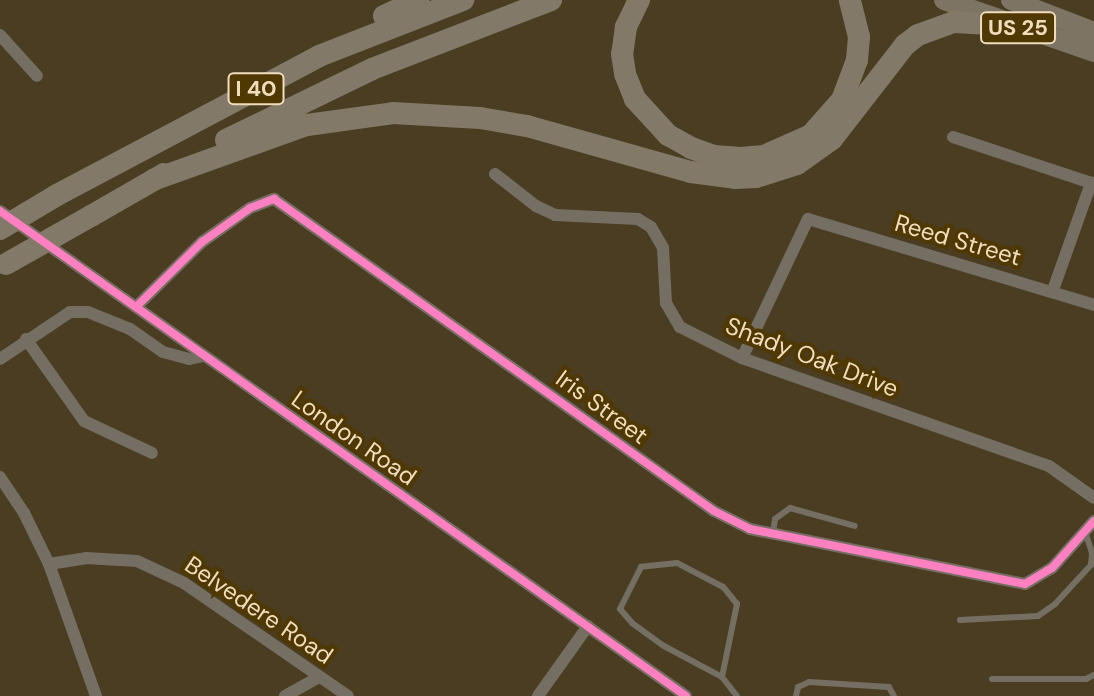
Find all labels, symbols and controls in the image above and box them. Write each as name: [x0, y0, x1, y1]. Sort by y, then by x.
road number: US 25: [980, 10, 1056, 46]
road number: I 40: [226, 71, 286, 107]
street label: Reed Street: [891, 208, 1025, 272]
street label: Shady Oak Drive: [722, 311, 902, 403]
street label: Iris Street: [550, 364, 654, 450]
street label: London Road: [286, 384, 422, 492]
street label: Belvedere Road: [180, 550, 338, 670]

